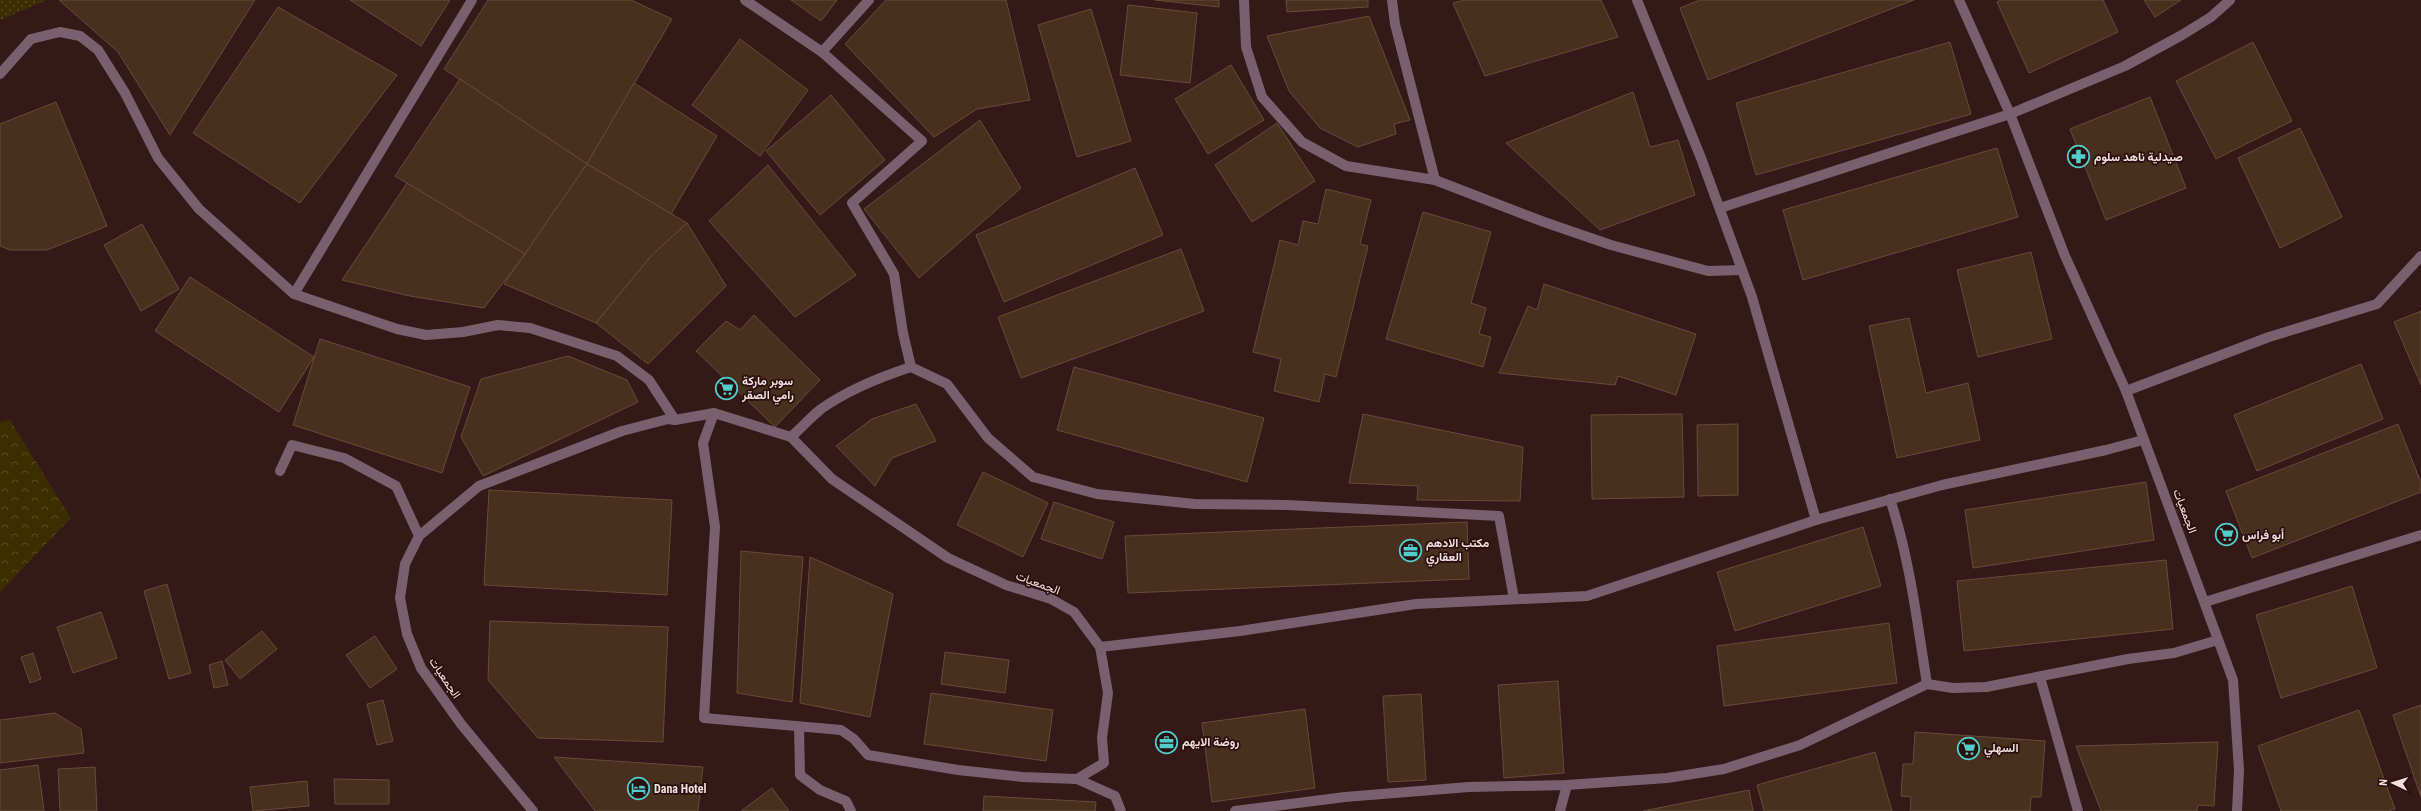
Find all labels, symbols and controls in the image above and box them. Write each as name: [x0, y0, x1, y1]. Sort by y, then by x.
pharmacy icon: صيدلية ناهد سلوم: [2066, 144, 2092, 170]
place label: صيدلية ناهد سلوم: [2094, 150, 2183, 165]
place label: سوبر ماركة رامي الصقر: [741, 374, 794, 405]
supermarket icon: سوبر ماركة رامي الصقر: [714, 375, 740, 401]
street label: الجمعيات: [2170, 487, 2200, 535]
supermarket icon: أبو فراس: [2213, 522, 2239, 548]
place label: أبو فراس: [2242, 528, 2284, 543]
place label: مكتب الادهم العقاري: [1426, 536, 1490, 567]
office icon: مكتب الادهم العقاري: [1398, 537, 1424, 563]
street label: الجمعيات: [1014, 569, 1062, 597]
street label: الجمعيات: [426, 655, 464, 701]
office icon: روضة الايهم: [1153, 729, 1179, 755]
place label: روضة الايهم: [1182, 735, 1239, 750]
supermarket icon: السهلي: [1955, 735, 1981, 761]
place label: السهلي: [1984, 741, 2019, 758]
north arrow: [2373, 763, 2413, 803]
hotel icon: Dana Hotel: [626, 776, 652, 802]
text: N: [2377, 778, 2390, 786]
place label: Dana Hotel: [654, 782, 707, 796]

